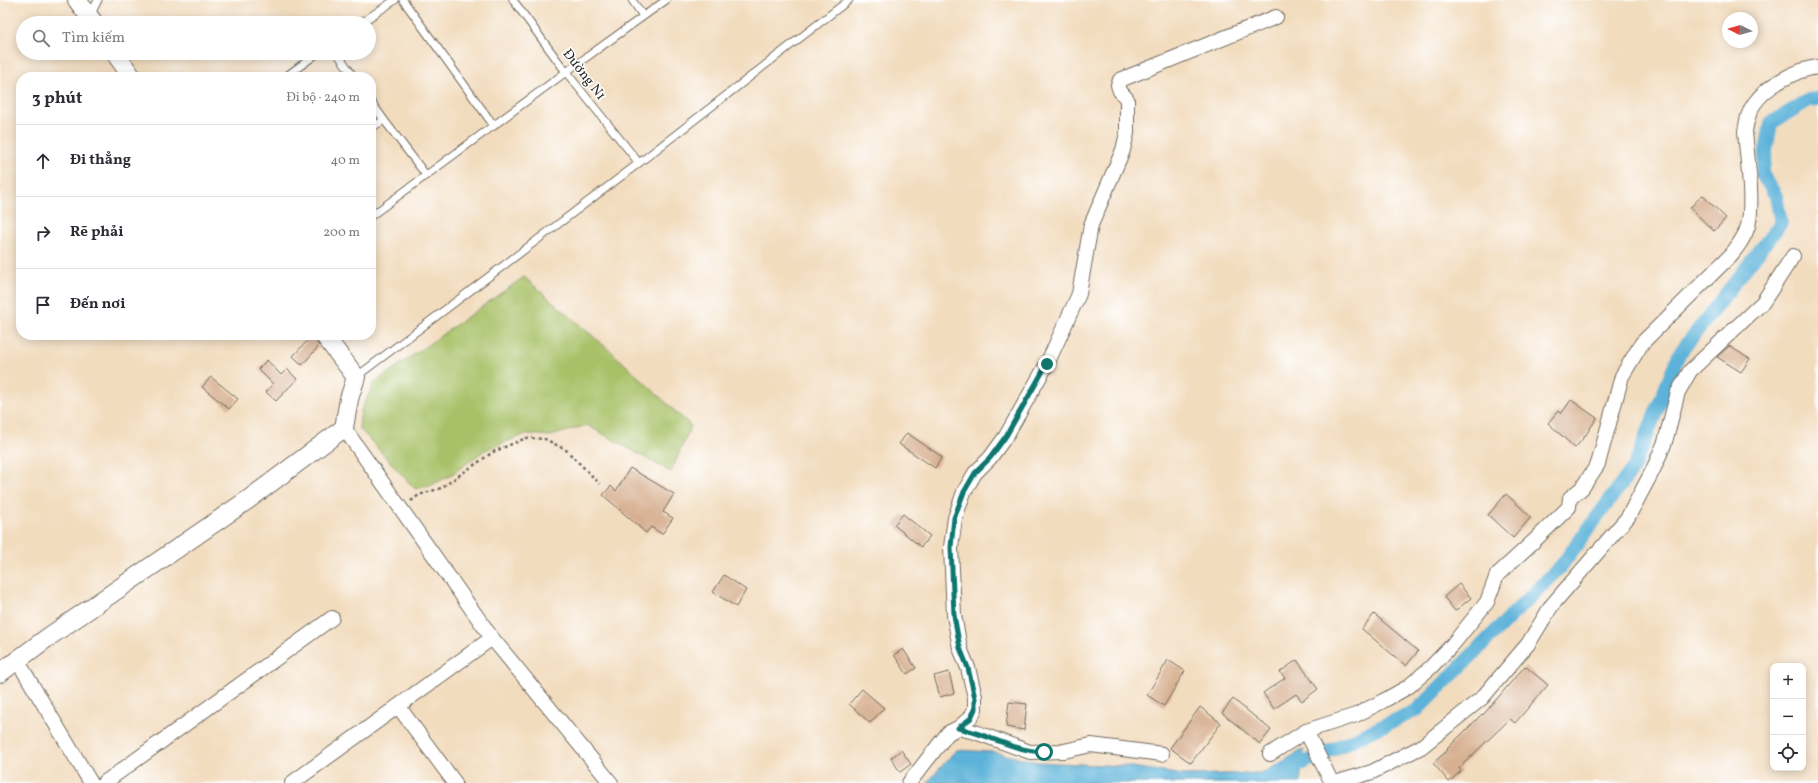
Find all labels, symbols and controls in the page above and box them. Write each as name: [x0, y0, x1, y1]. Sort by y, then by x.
north arrow: [1722, 12, 1758, 48]
search box: [16, 16, 376, 60]
icon: search: [30, 27, 52, 49]
text: Tìm kiếm: [62, 28, 125, 49]
street label: Đường N1: [558, 45, 610, 105]
text: 3 phút: [32, 87, 82, 110]
text: Đi bộ · 240 m: [286, 89, 360, 107]
icon: ahead: [32, 150, 54, 172]
text: Đi thẳng: [70, 150, 131, 171]
text: 40 m: [331, 152, 360, 170]
icon: right: [32, 222, 54, 244]
text: Rẽ phải: [70, 222, 124, 243]
text: 200 m: [323, 224, 360, 242]
icon: arrive: [32, 294, 54, 316]
text: Đến nơi: [70, 294, 126, 315]
route end: [1038, 355, 1056, 373]
map controls: [1770, 663, 1806, 771]
button: +: [1770, 663, 1806, 699]
button: −: [1770, 699, 1806, 735]
button: locate: [1770, 735, 1806, 771]
route start: [1035, 743, 1053, 761]

